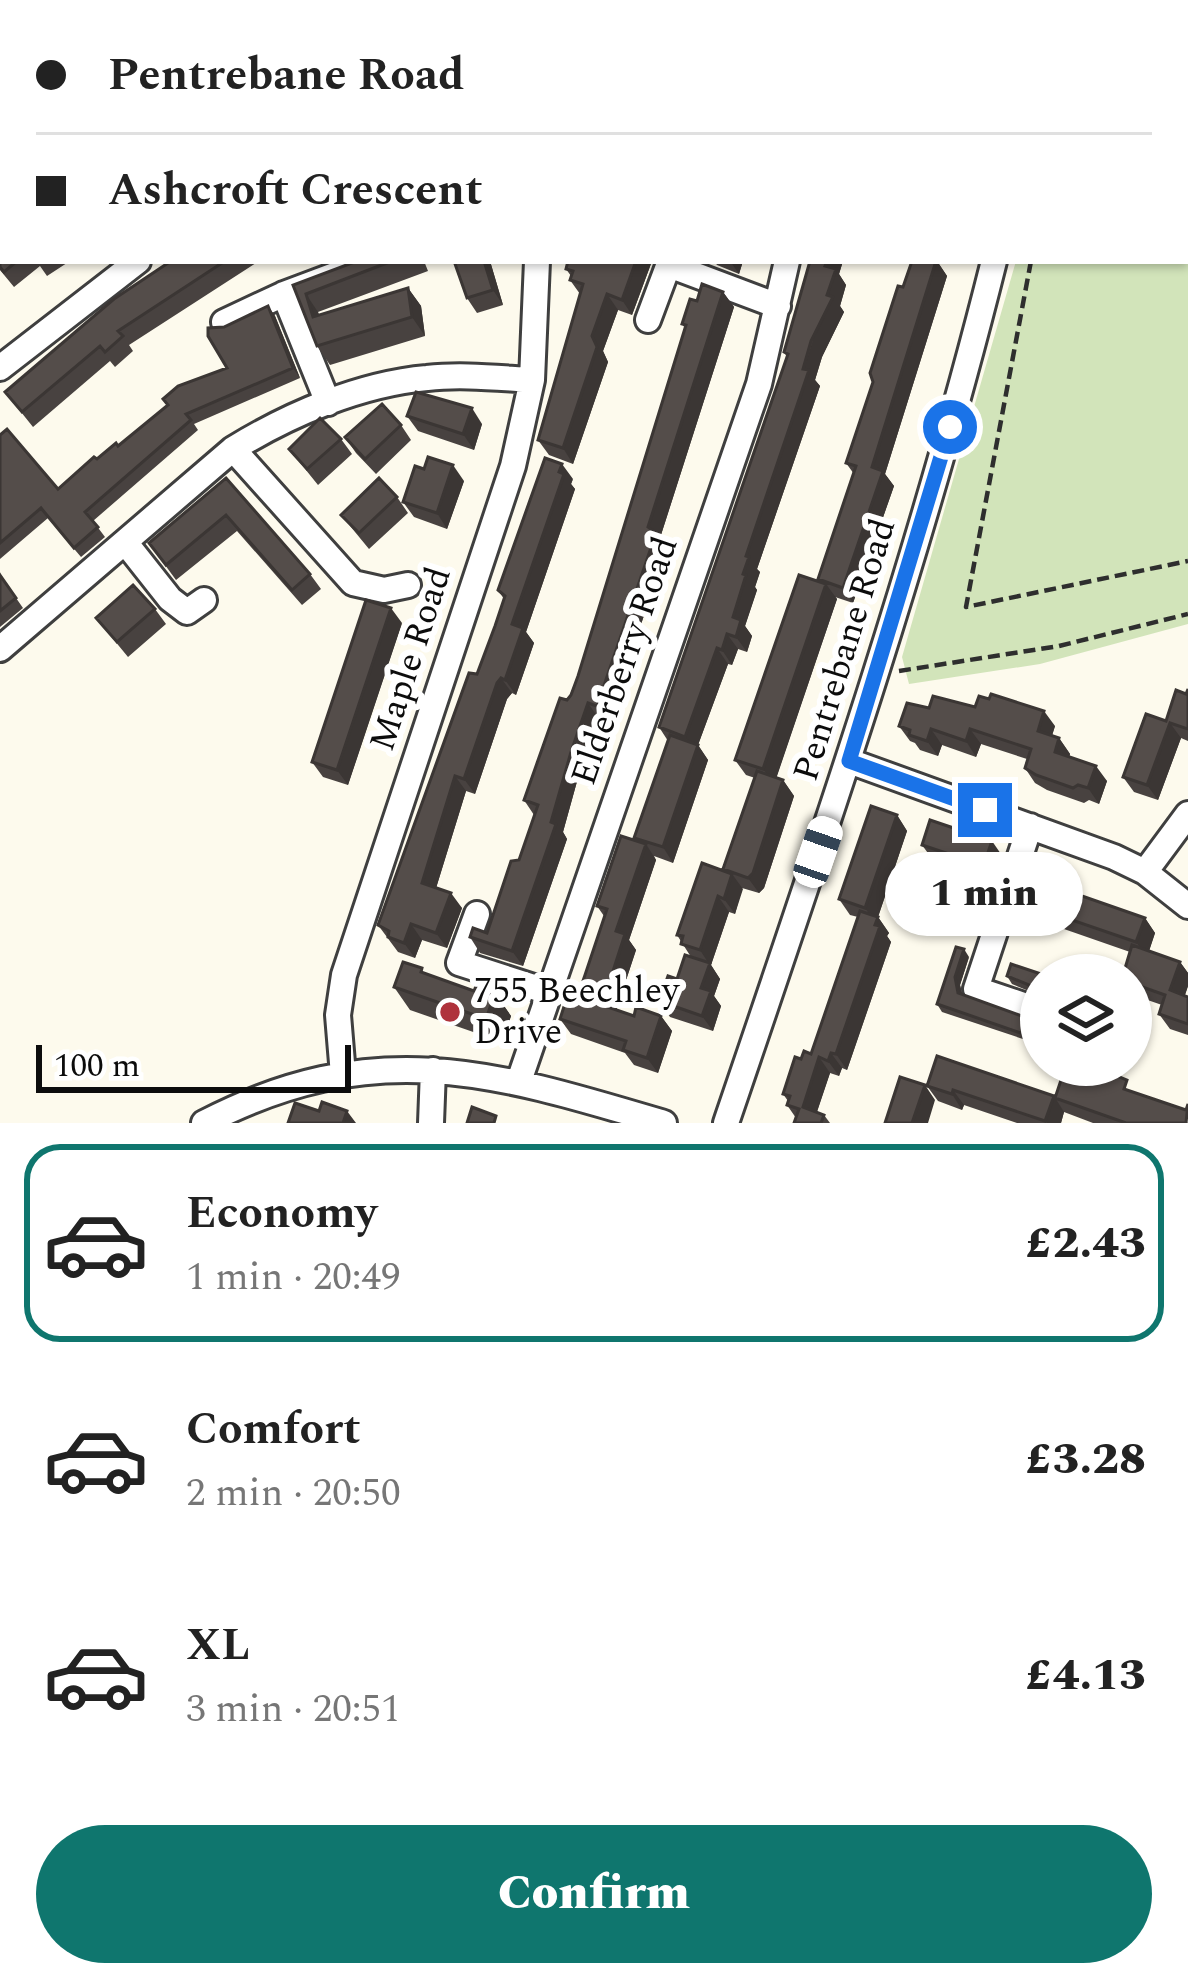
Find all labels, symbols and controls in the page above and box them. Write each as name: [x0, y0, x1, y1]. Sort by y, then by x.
text: Pentrebane Road: [108, 41, 464, 110]
text: Ashcroft Crescent: [108, 156, 483, 225]
route start: [923, 400, 977, 454]
street label: Pentrebane Road: [779, 512, 911, 788]
street label: Elderberry Road: [557, 529, 693, 793]
street label: Maple Road: [355, 560, 467, 758]
route end: [958, 783, 1012, 837]
car: [789, 812, 847, 892]
callout: 1 min: [886, 852, 1084, 936]
text: 1 min: [930, 864, 1038, 923]
map controls: [1020, 954, 1152, 1086]
button: layers: [1020, 954, 1152, 1086]
place label: 755 Beechley Drive: [474, 964, 681, 1060]
marker: 755 Beechley Drive: [437, 999, 463, 1025]
scale bar: [36, 1039, 351, 1092]
text: 100 m: [54, 1041, 140, 1091]
text: Economy: [186, 1179, 377, 1248]
icon: car: [42, 1189, 150, 1297]
text: £2.43: [1025, 1209, 1146, 1278]
text: 1 min · 20:49: [186, 1248, 401, 1307]
text: Comfort: [186, 1395, 361, 1464]
icon: car: [42, 1405, 150, 1513]
text: £3.28: [1025, 1425, 1146, 1494]
text: 2 min · 20:50: [186, 1464, 401, 1523]
text: XL: [186, 1611, 250, 1680]
icon: car: [42, 1621, 150, 1729]
text: £4.13: [1025, 1641, 1146, 1710]
text: 3 min · 20:51: [186, 1680, 401, 1739]
button: Confirm: [36, 1825, 1152, 1963]

